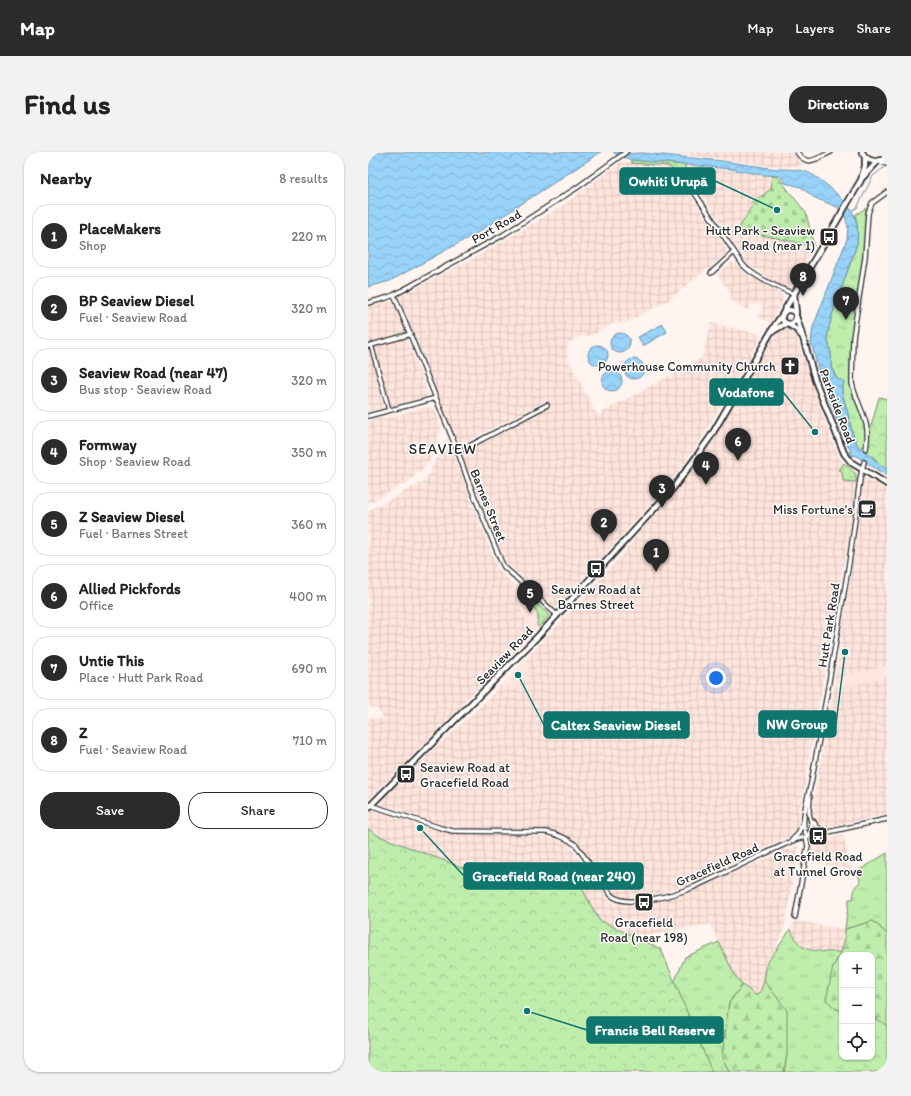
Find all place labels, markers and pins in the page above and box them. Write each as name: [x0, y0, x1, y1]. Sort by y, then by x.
callout: Owhiti Urupā: [620, 168, 715, 194]
place label: Hutt Park - Seaview Road (near 1): [706, 223, 815, 253]
bus stop icon: Hutt Park - Seaview Road (near 1): [818, 226, 840, 248]
pin: 8: [790, 263, 816, 296]
pin: 7: [833, 287, 859, 320]
church icon: Powerhouse Community Church: [779, 355, 801, 377]
place label: Powerhouse Community Church: [598, 359, 776, 374]
callout: Vodafone: [710, 379, 783, 405]
pin: 6: [725, 428, 751, 461]
pin: 4: [693, 452, 719, 485]
pin: 3: [649, 475, 675, 508]
cafe icon: Miss Fortune's: [856, 498, 878, 520]
place label: Miss Fortune's: [773, 502, 853, 517]
pin: 2: [591, 509, 617, 542]
pin: 1: [643, 539, 669, 572]
bus stop icon: Seaview Road at Barnes Street: [585, 558, 607, 580]
pin: 5: [517, 580, 543, 613]
place label: Seaview Road at Barnes Street: [551, 582, 641, 612]
callout: NW Group: [759, 711, 836, 737]
callout: Caltex Seaview Diesel: [544, 712, 689, 738]
place label: Seaview Road at Gracefield Road: [420, 760, 510, 790]
bus stop icon: Seaview Road at Gracefield Road: [395, 763, 417, 785]
bus stop icon: Gracefield Road at Tunnel Grove: [807, 825, 829, 847]
place label: Gracefield Road at Tunnel Grove: [773, 849, 863, 879]
callout: Gracefield Road (near 240): [464, 863, 643, 889]
bus stop icon: Gracefield Road (near 198): [633, 891, 655, 913]
place label: Gracefield Road (near 198): [600, 915, 688, 945]
callout: Francis Bell Reserve: [587, 1017, 723, 1043]

